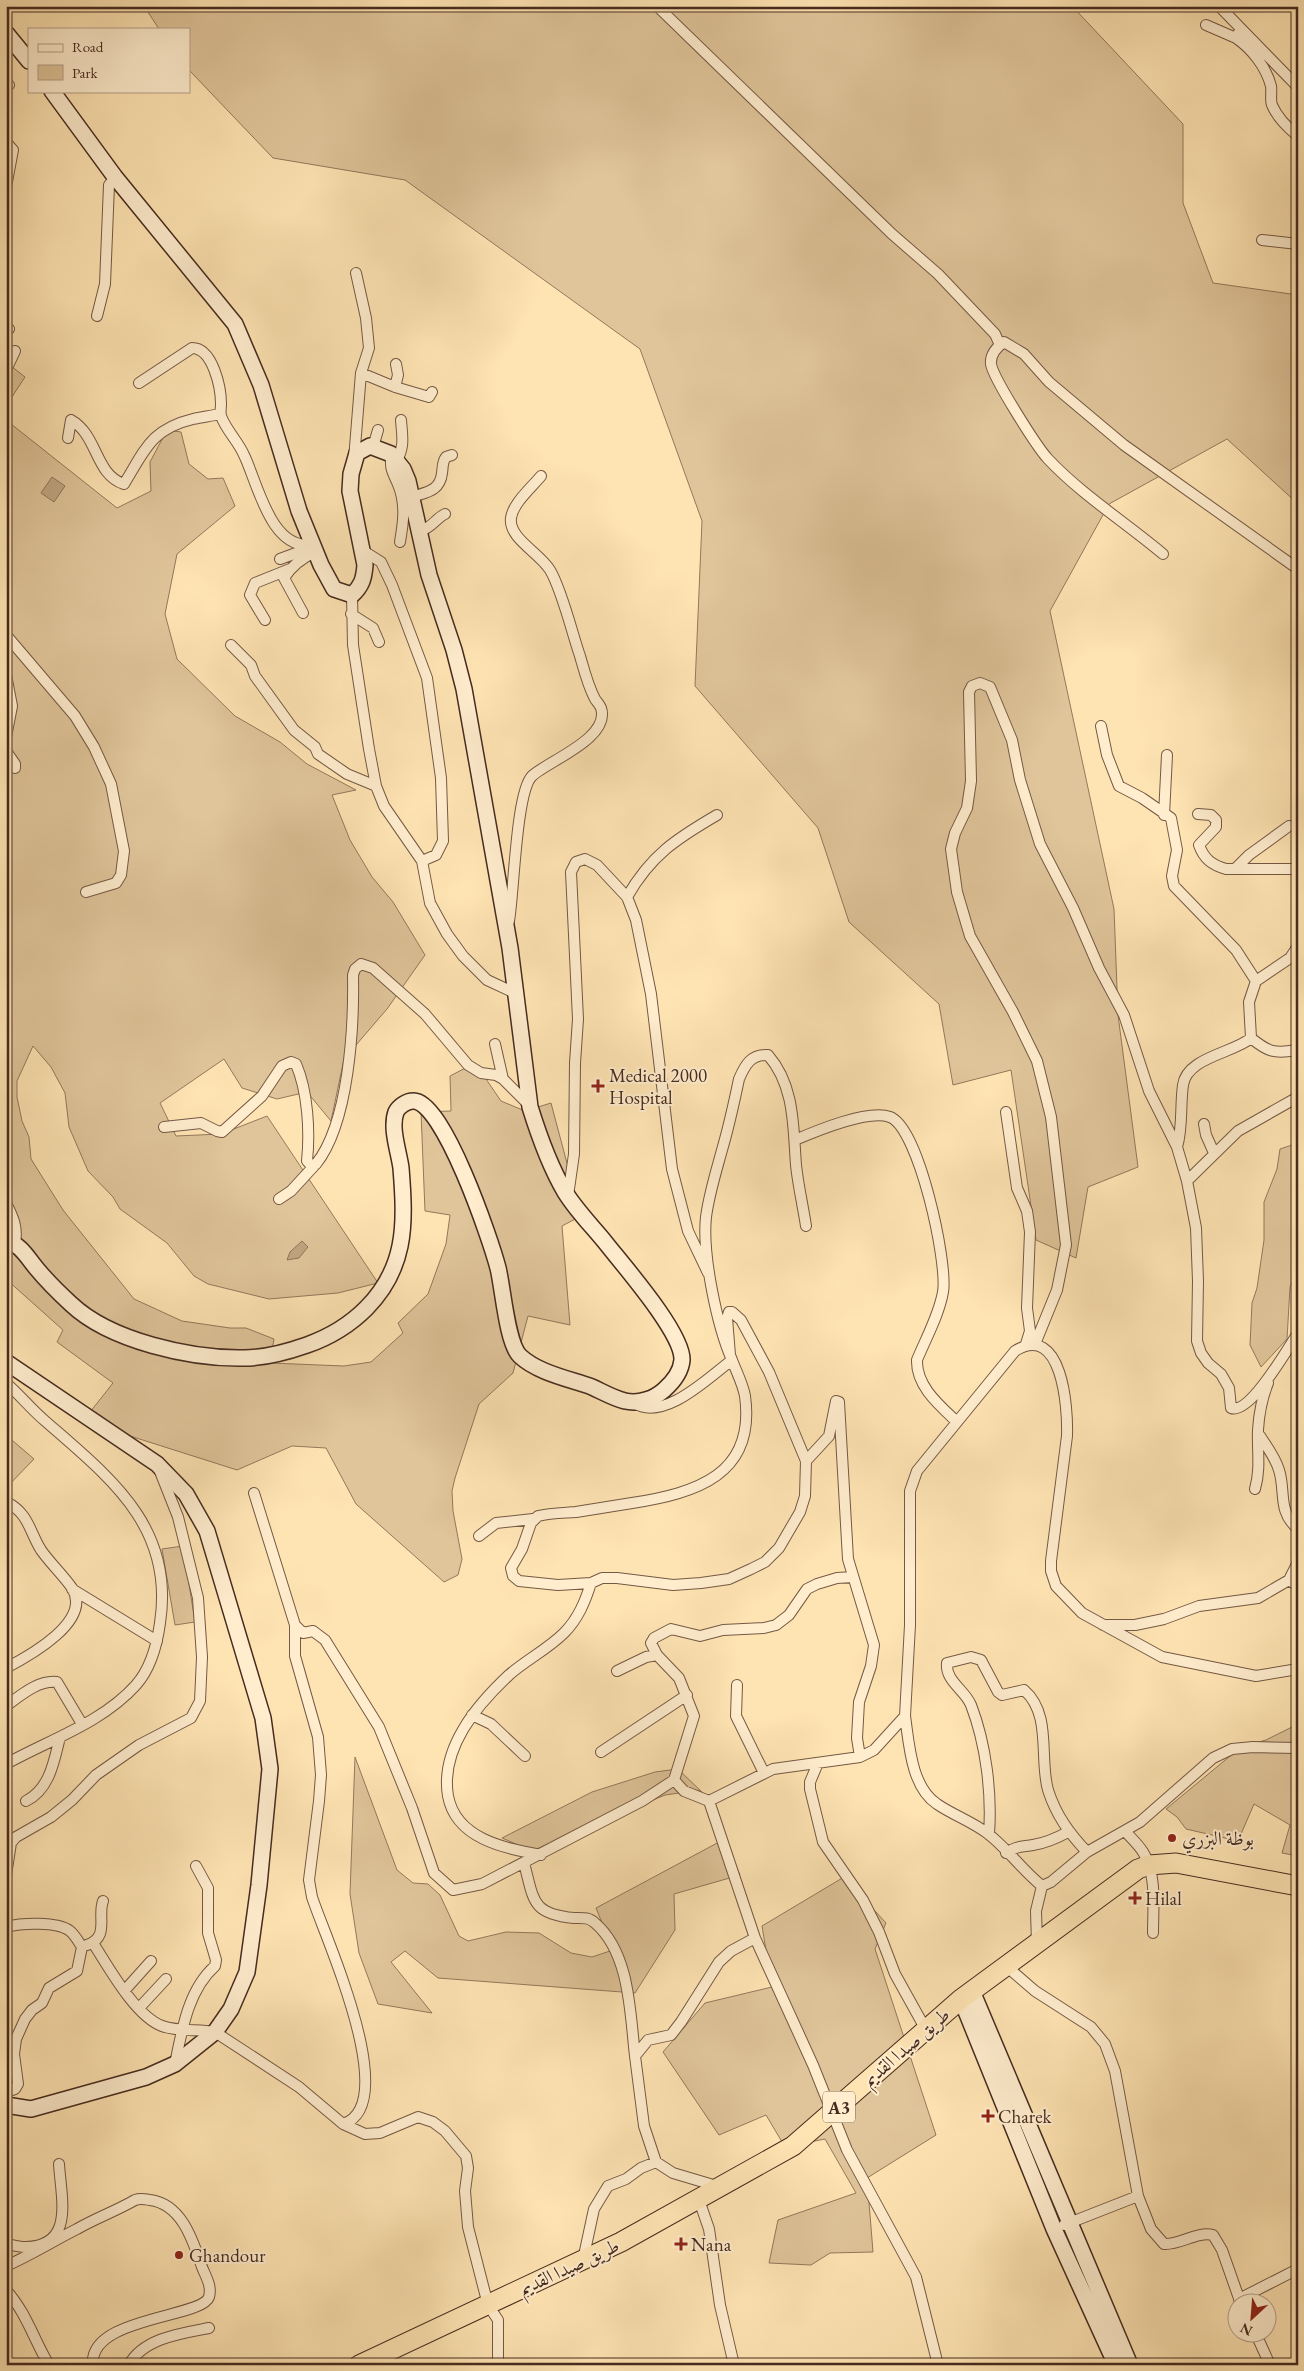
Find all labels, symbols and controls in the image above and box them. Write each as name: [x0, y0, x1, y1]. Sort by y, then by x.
legend: [28, 28, 190, 92]
text: Road: [72, 37, 104, 56]
text: Park: [72, 63, 99, 82]
place label: Medical 2000 Hospital: [609, 1063, 707, 1110]
marker: Medical 2000 Hospital: [591, 1079, 605, 1093]
place label: بوظة البزري: [1182, 1826, 1254, 1854]
marker: بوظة البزري: [1166, 1832, 1178, 1844]
place label: Hilal: [1145, 1886, 1182, 1911]
marker: Hilal: [1129, 1892, 1141, 1904]
street label: طريق صيدا القديم: [857, 2002, 958, 2095]
road number: A3: [823, 2092, 855, 2122]
place label: Charek: [998, 2104, 1053, 2129]
marker: Charek: [982, 2110, 994, 2122]
place label: Nana: [691, 2232, 732, 2257]
street label: طريق صيدا القديم: [515, 2233, 625, 2305]
marker: Nana: [675, 2238, 687, 2250]
place label: Ghandour: [189, 2243, 266, 2268]
marker: Ghandour: [173, 2249, 185, 2261]
north arrow: [1226, 2294, 1276, 2344]
text: N: [1237, 2319, 1255, 2340]

